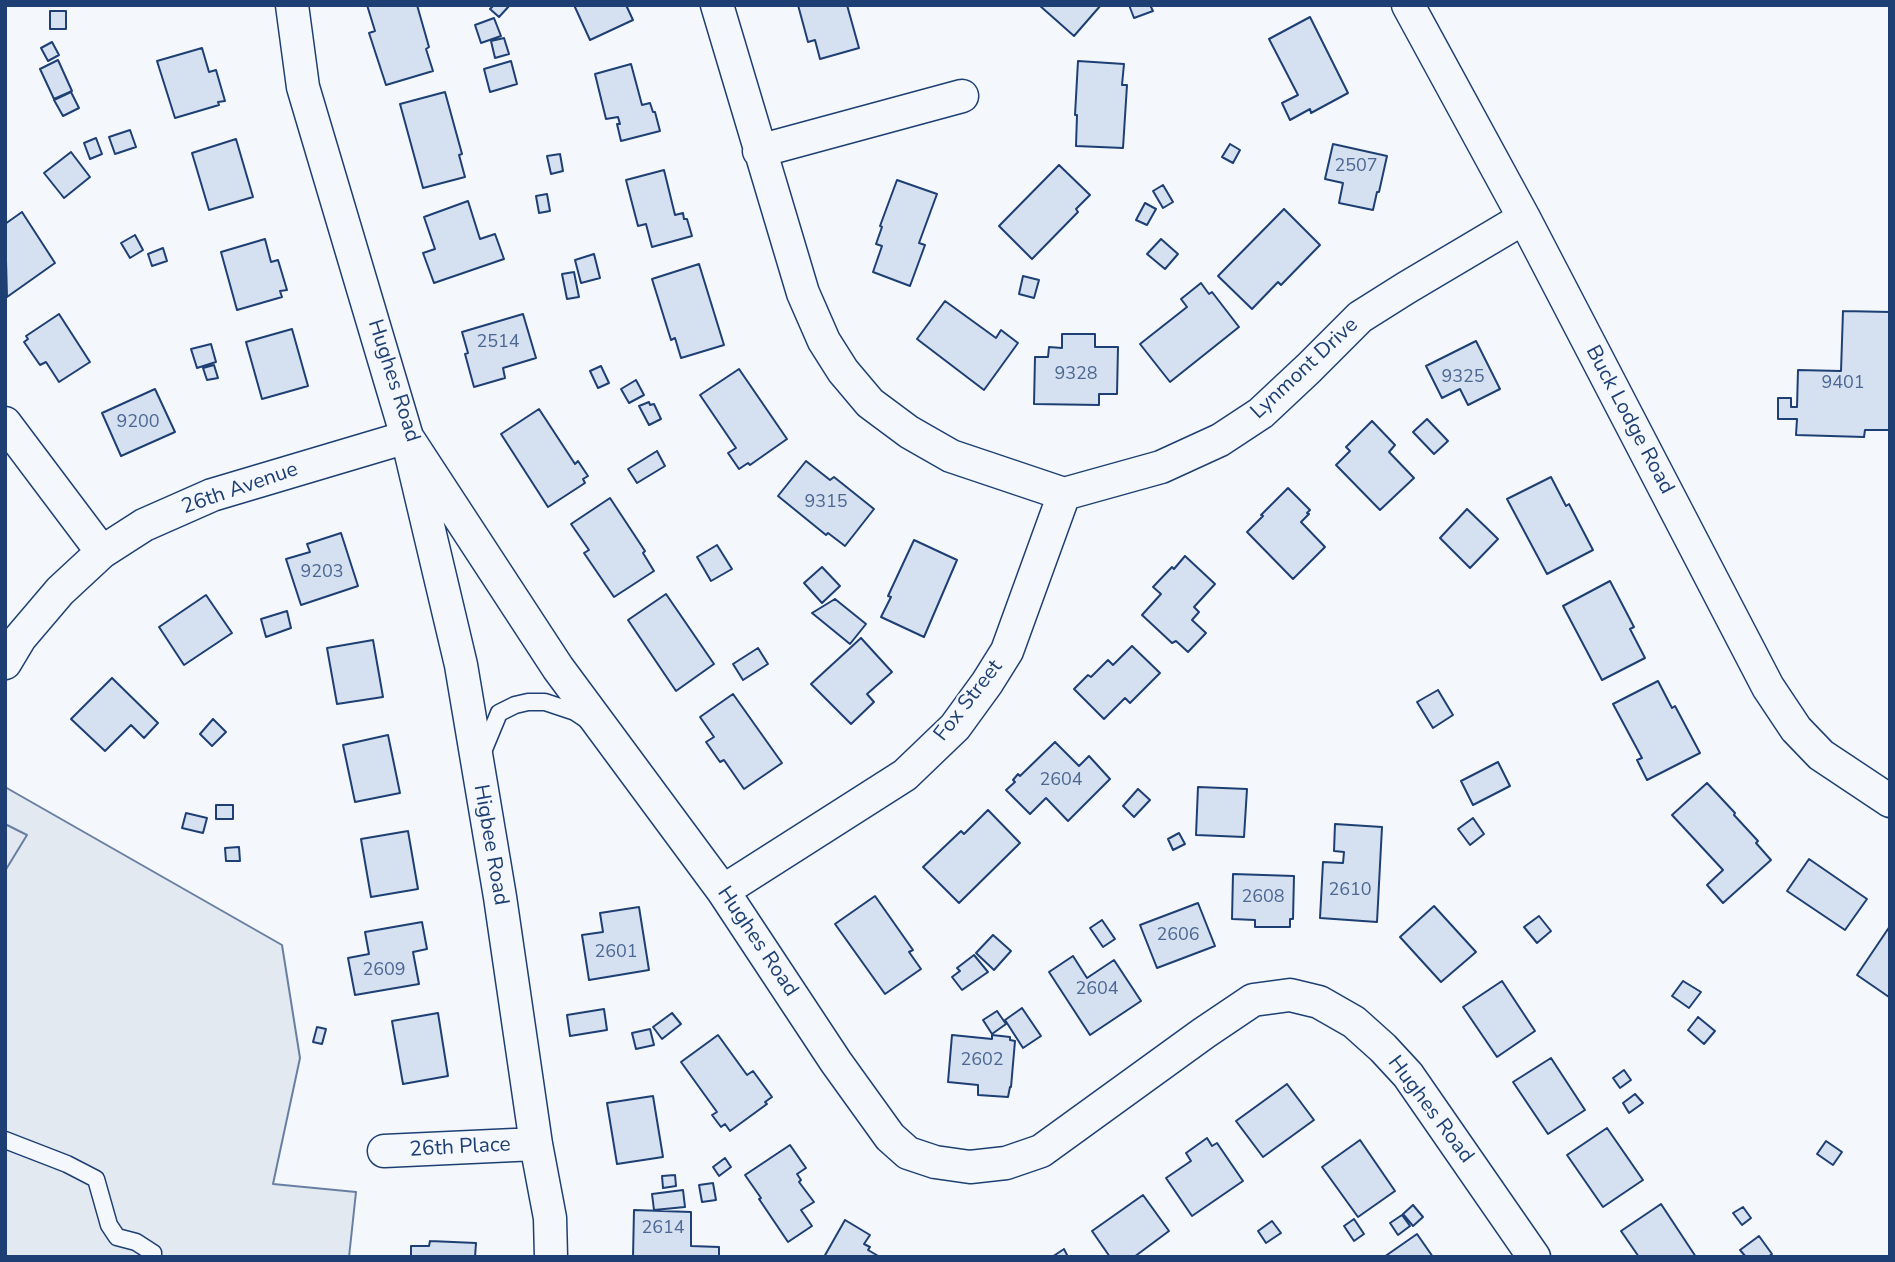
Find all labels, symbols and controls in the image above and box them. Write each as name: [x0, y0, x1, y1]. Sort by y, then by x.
house number: 2507: [1334, 156, 1378, 178]
street label: Lynmont Drive: [1246, 313, 1364, 425]
street label: Hughes Road: [361, 316, 425, 446]
house number: 2514: [476, 332, 520, 354]
street label: Buck Lodge Road: [1579, 341, 1679, 499]
house number: 9328: [1054, 364, 1098, 386]
house number: 9325: [1441, 367, 1485, 389]
house number: 9401: [1821, 373, 1865, 395]
house number: 9200: [116, 412, 160, 434]
street label: 26th Avenue: [179, 457, 301, 521]
house number: 9315: [804, 492, 848, 514]
house number: 9203: [300, 562, 344, 584]
street label: Fox Street: [929, 655, 1009, 747]
house number: 2604: [1039, 770, 1083, 792]
street label: Higbee Road: [467, 783, 513, 907]
house number: 2610: [1328, 880, 1372, 902]
street label: Hughes Road: [711, 882, 803, 1002]
house number: 2608: [1241, 887, 1285, 909]
house number: 2606: [1156, 925, 1200, 947]
house number: 2601: [594, 942, 638, 964]
house number: 2609: [362, 960, 406, 982]
house number: 2604: [1075, 979, 1119, 1001]
house number: 2602: [960, 1050, 1004, 1072]
street label: Hughes Road: [1382, 1051, 1478, 1169]
street label: 26th Place: [409, 1133, 511, 1163]
house number: 2614: [641, 1218, 685, 1240]

